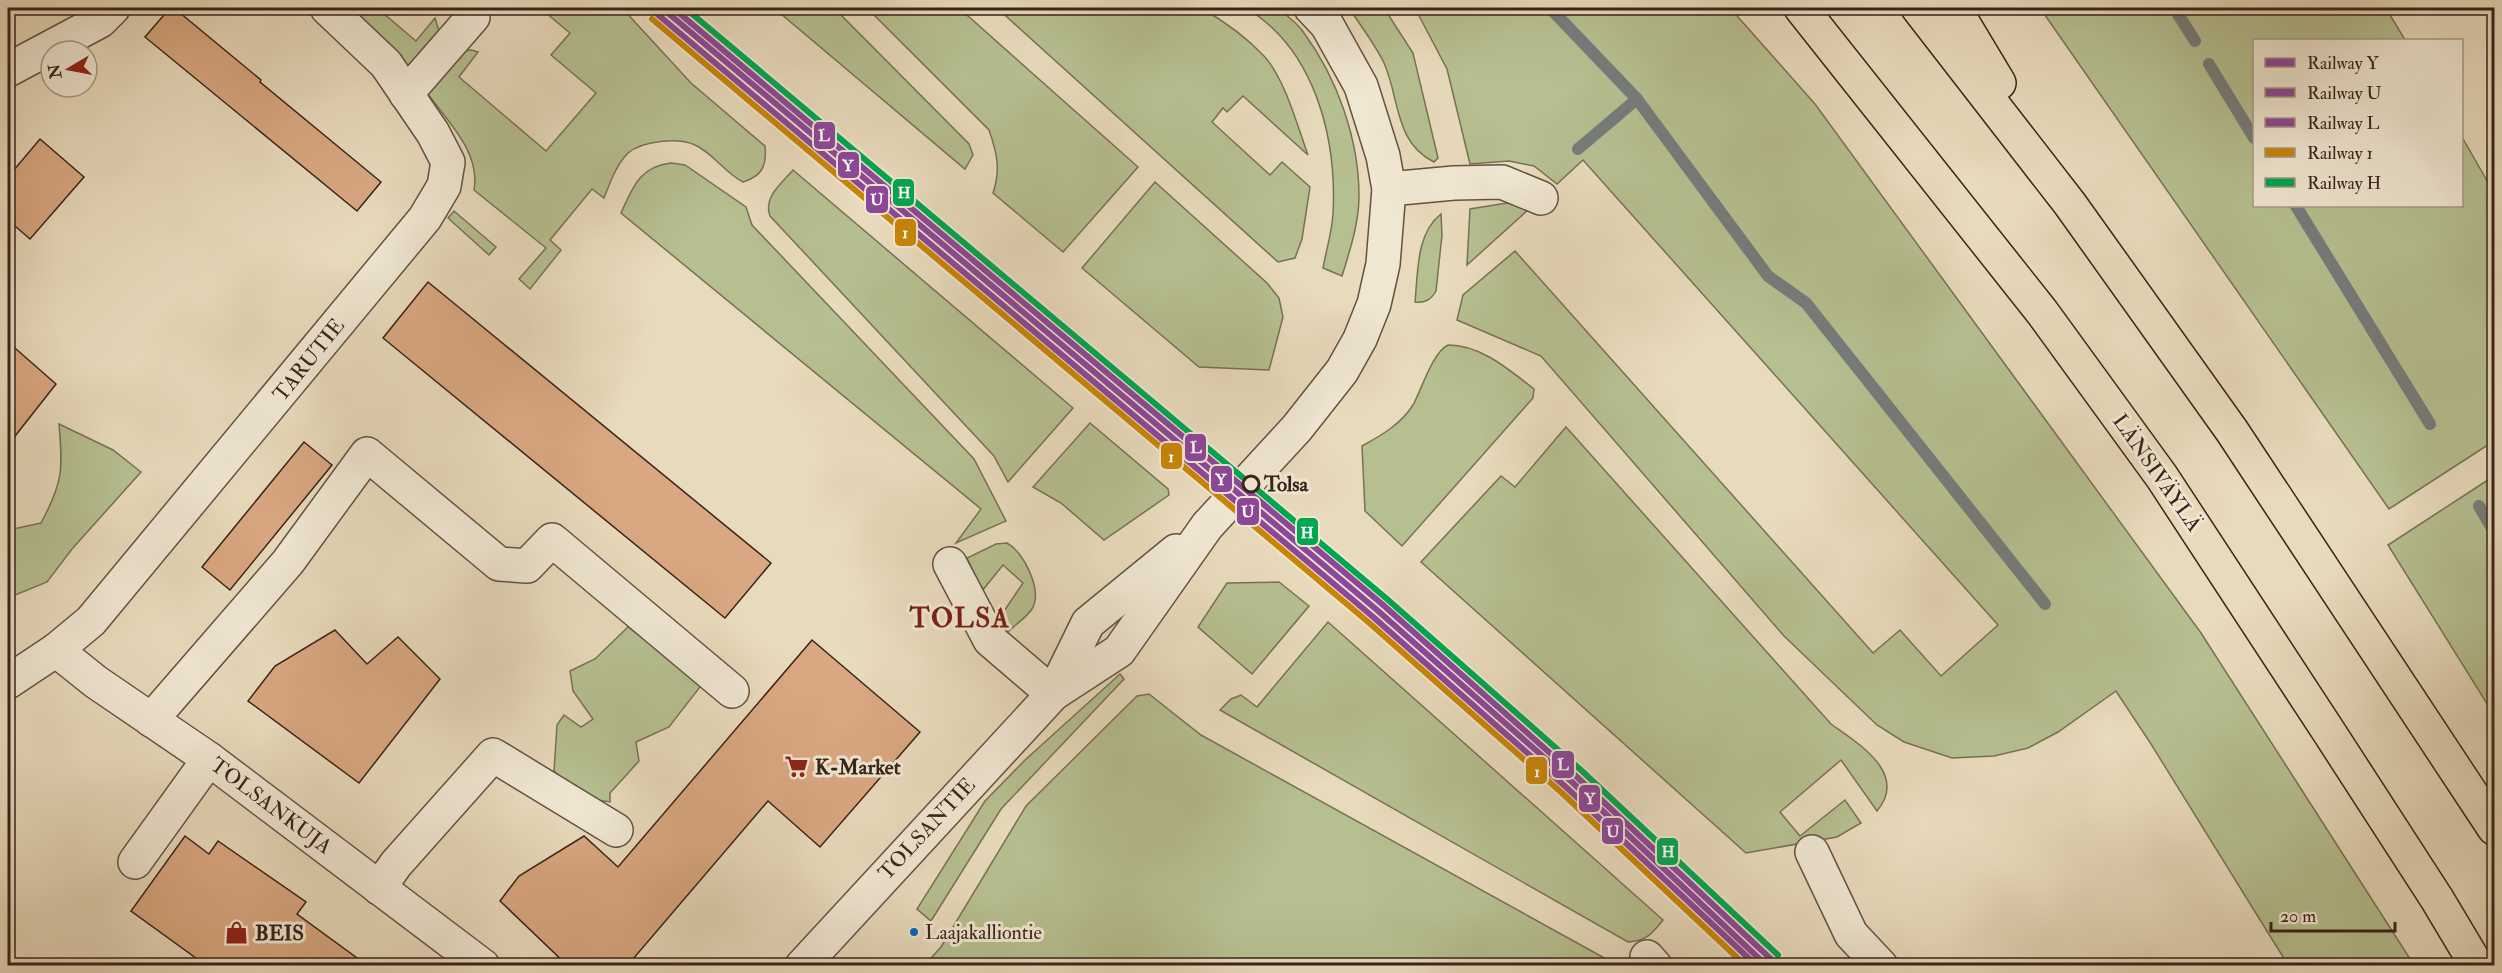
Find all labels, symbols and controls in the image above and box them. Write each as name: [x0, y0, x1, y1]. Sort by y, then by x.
north arrow: [39, 39, 99, 99]
legend: [2253, 39, 2463, 207]
text: Railway Y: [2307, 52, 2380, 75]
text: N: [44, 62, 66, 81]
text: Railway U: [2307, 82, 2382, 105]
text: Railway L: [2307, 112, 2380, 135]
line badge: L: [813, 121, 836, 150]
text: L: [818, 126, 830, 146]
text: Railway 1: [2307, 142, 2373, 165]
line badge: Y: [837, 151, 860, 179]
text: Y: [842, 156, 855, 176]
text: Railway H: [2307, 172, 2381, 195]
line badge: H: [892, 178, 915, 207]
text: H: [897, 183, 911, 203]
line badge: U: [865, 185, 889, 214]
text: U: [870, 190, 884, 210]
line badge: 1: [894, 218, 917, 247]
text: 1: [902, 223, 908, 243]
street label: TARUTIE: [267, 313, 351, 407]
street label: LÄNSIVÄYLÄ: [2106, 409, 2208, 537]
line badge: L: [1184, 433, 1207, 462]
text: L: [1190, 438, 1202, 458]
line badge: 1: [1160, 442, 1183, 470]
text: 1: [1168, 447, 1174, 467]
line badge: Y: [1210, 465, 1233, 493]
text: Y: [1215, 470, 1228, 490]
place label: Tolsa: [1263, 471, 1309, 498]
marker: Tolsa: [1242, 475, 1260, 493]
line badge: U: [1236, 497, 1260, 526]
text: U: [1241, 502, 1255, 522]
line badge: H: [1296, 517, 1319, 546]
text: H: [1300, 523, 1314, 543]
district label: TOLSA: [908, 602, 1011, 635]
line badge: L: [1551, 750, 1575, 779]
street label: TOLSANKUJA: [205, 752, 337, 860]
supermarket icon: K-Market: [784, 754, 810, 780]
place label: K-Market: [815, 754, 901, 781]
text: L: [1557, 755, 1569, 775]
line badge: 1: [1525, 756, 1548, 785]
text: 1: [1534, 762, 1540, 782]
street label: TOLSANTIE: [872, 772, 982, 886]
line badge: Y: [1578, 784, 1601, 813]
text: Y: [1584, 789, 1597, 809]
line badge: U: [1601, 817, 1624, 845]
text: U: [1606, 822, 1620, 842]
line badge: H: [1656, 837, 1679, 866]
text: H: [1661, 842, 1675, 862]
scale bar: [2271, 895, 2396, 933]
text: 20 m: [2280, 905, 2316, 928]
shop icon: BEIS: [224, 920, 250, 946]
place label: BEIS: [255, 920, 304, 947]
place label: Laajakalliontie: [925, 920, 1042, 945]
marker: Laajakalliontie: [908, 926, 920, 938]

